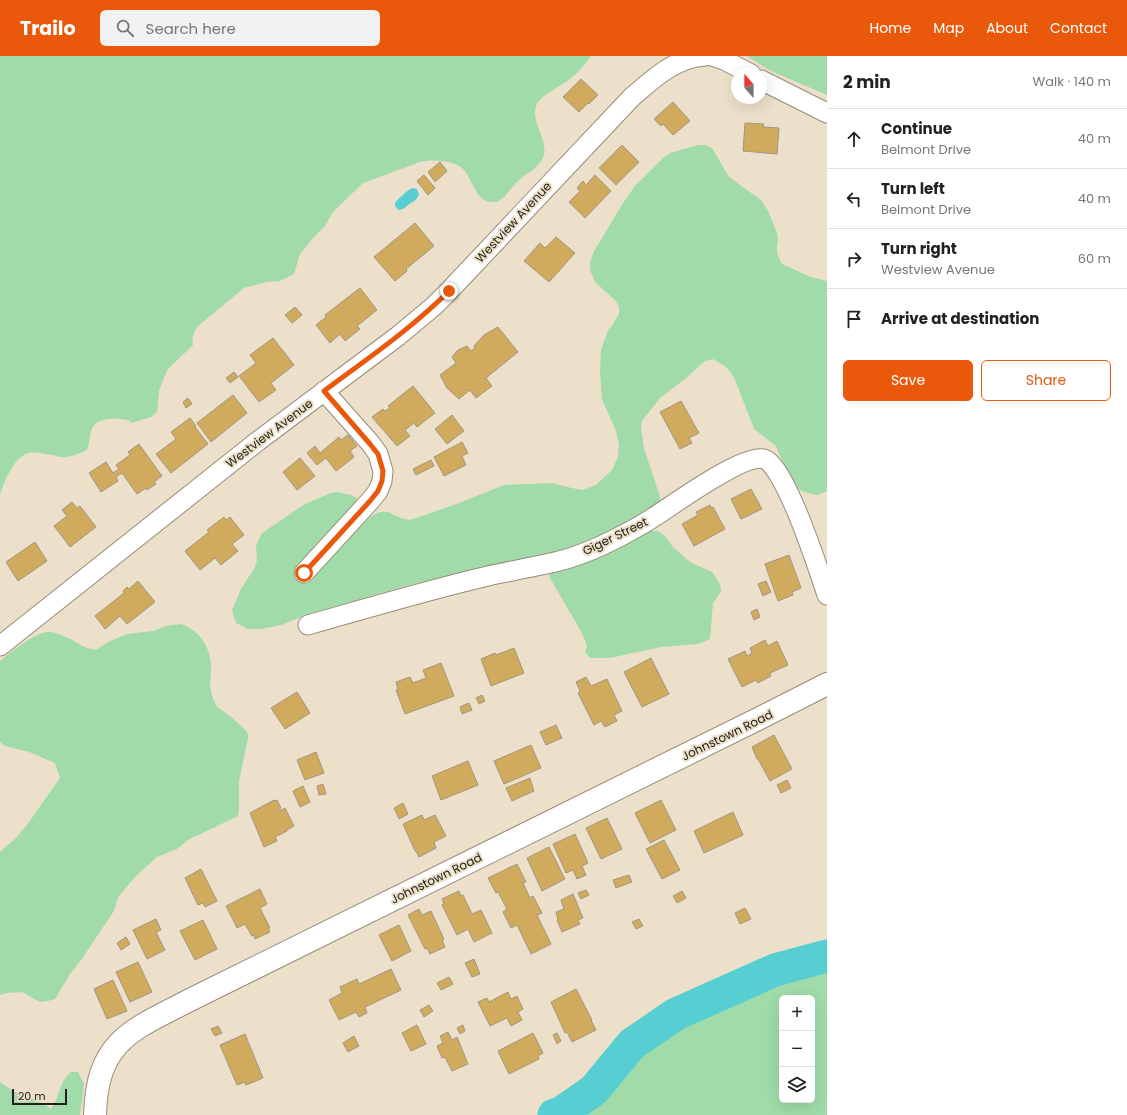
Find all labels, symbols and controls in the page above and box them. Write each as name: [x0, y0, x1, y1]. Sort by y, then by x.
search box: [100, 10, 380, 46]
text: Trailo: [20, 15, 76, 42]
icon: search: [114, 17, 136, 39]
text: Search here: [146, 18, 236, 39]
text: Home: [869, 18, 911, 38]
text: Map: [933, 18, 964, 38]
text: About: [986, 18, 1028, 38]
text: Contact: [1050, 18, 1107, 38]
north arrow: [731, 68, 767, 104]
text: 2 min: [843, 70, 891, 94]
text: Walk · 140 m: [1033, 72, 1111, 91]
text: Continue: [881, 118, 952, 139]
icon: ahead: [843, 128, 865, 150]
text: 40 m: [1078, 129, 1111, 148]
text: Belmont Drive: [881, 140, 971, 159]
street label: Westview Avenue: [471, 178, 555, 266]
text: Turn left: [881, 178, 945, 199]
icon: left: [843, 188, 865, 210]
text: 40 m: [1078, 189, 1111, 208]
text: Belmont Drive: [881, 200, 971, 219]
text: Turn right: [881, 238, 957, 259]
icon: right: [843, 248, 865, 270]
text: 60 m: [1078, 249, 1111, 268]
text: Westview Avenue: [881, 260, 995, 279]
route end: [440, 282, 458, 300]
icon: arrive: [843, 308, 865, 330]
text: Arrive at destination: [881, 308, 1039, 329]
button: Save: [843, 360, 973, 401]
button: Share: [981, 360, 1111, 401]
street label: Westview Avenue: [222, 395, 316, 471]
street label: Giger Street: [580, 513, 650, 559]
route start: [295, 564, 313, 582]
street label: Johnstown Road: [678, 706, 776, 764]
street label: Johnstown Road: [387, 849, 485, 907]
map controls: [779, 995, 815, 1103]
button: +: [779, 995, 815, 1031]
button: −: [779, 1031, 815, 1067]
button: layers: [779, 1067, 815, 1103]
scale bar: [12, 1087, 67, 1106]
text: 20 m: [18, 1088, 46, 1104]

